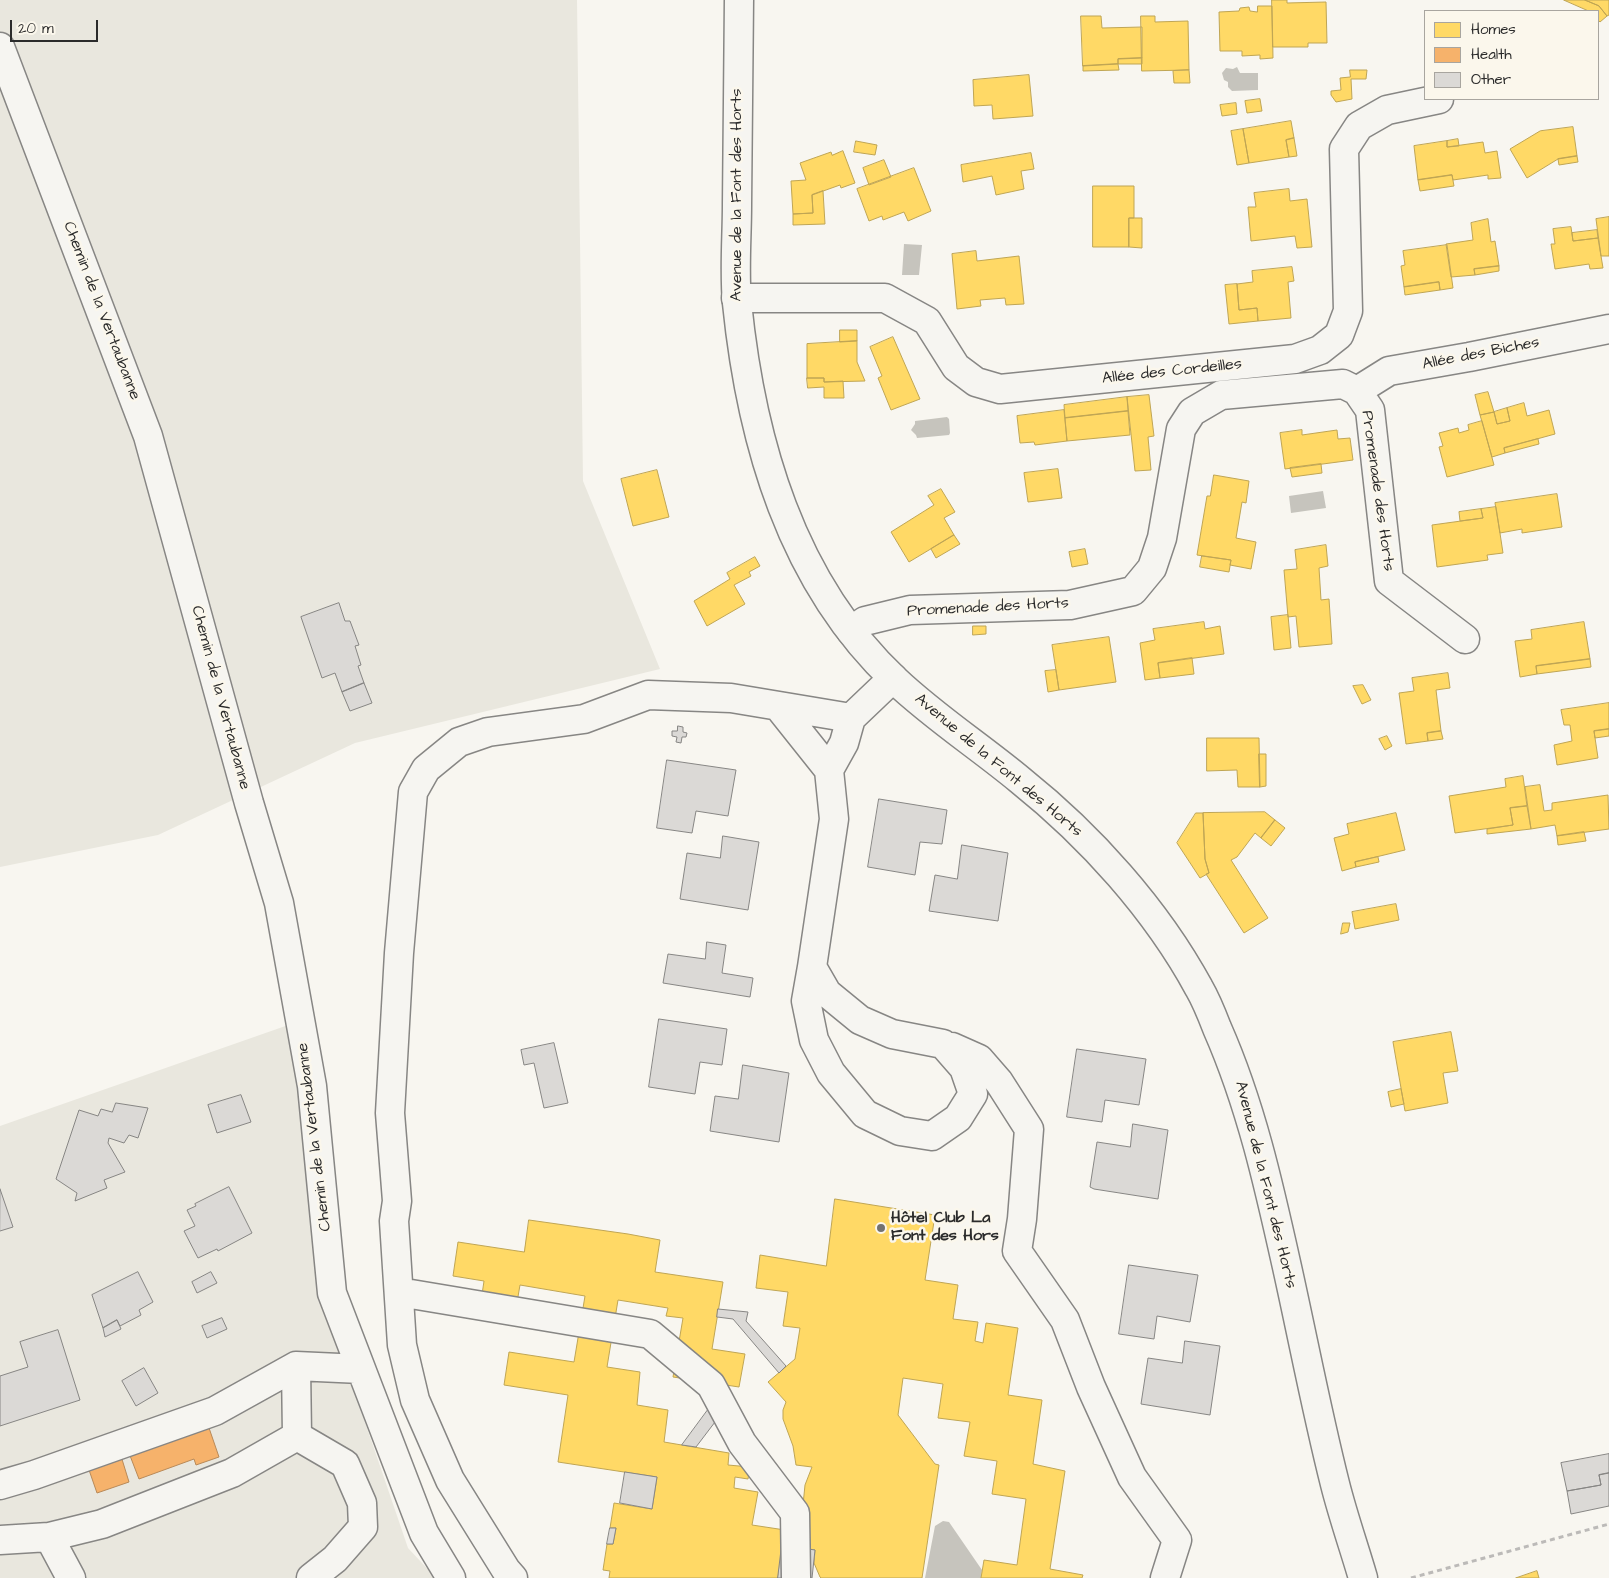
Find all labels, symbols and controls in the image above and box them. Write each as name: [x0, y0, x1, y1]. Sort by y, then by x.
scale bar: [12, 10, 100, 42]
legend: [1424, 10, 1599, 100]
text: 20 m: [18, 18, 54, 39]
text: Homes: [1471, 19, 1516, 40]
text: Health: [1471, 44, 1512, 65]
text: Other: [1471, 69, 1511, 90]
street label: Avenue de la Font des Horts: [728, 89, 748, 301]
street label: Chemin de la Vertaubanne: [58, 219, 144, 403]
street label: Allée des Biches: [1421, 333, 1541, 375]
street label: Allée des Cordeilles: [1101, 355, 1243, 389]
street label: Promenade des Horts: [1356, 410, 1398, 572]
street label: Promenade des Horts: [907, 594, 1069, 622]
street label: Chemin de la Vertaubanne: [186, 604, 254, 792]
street label: Avenue de la Font des Horts: [910, 690, 1086, 842]
street label: Chemin de la Vertaubanne: [294, 1042, 336, 1232]
street label: Avenue de la Font des Horts: [1230, 1079, 1300, 1291]
place label: Hôtel Club La Font des Hors: [891, 1209, 999, 1247]
marker: Hôtel Club La Font des Hors: [875, 1222, 887, 1234]

